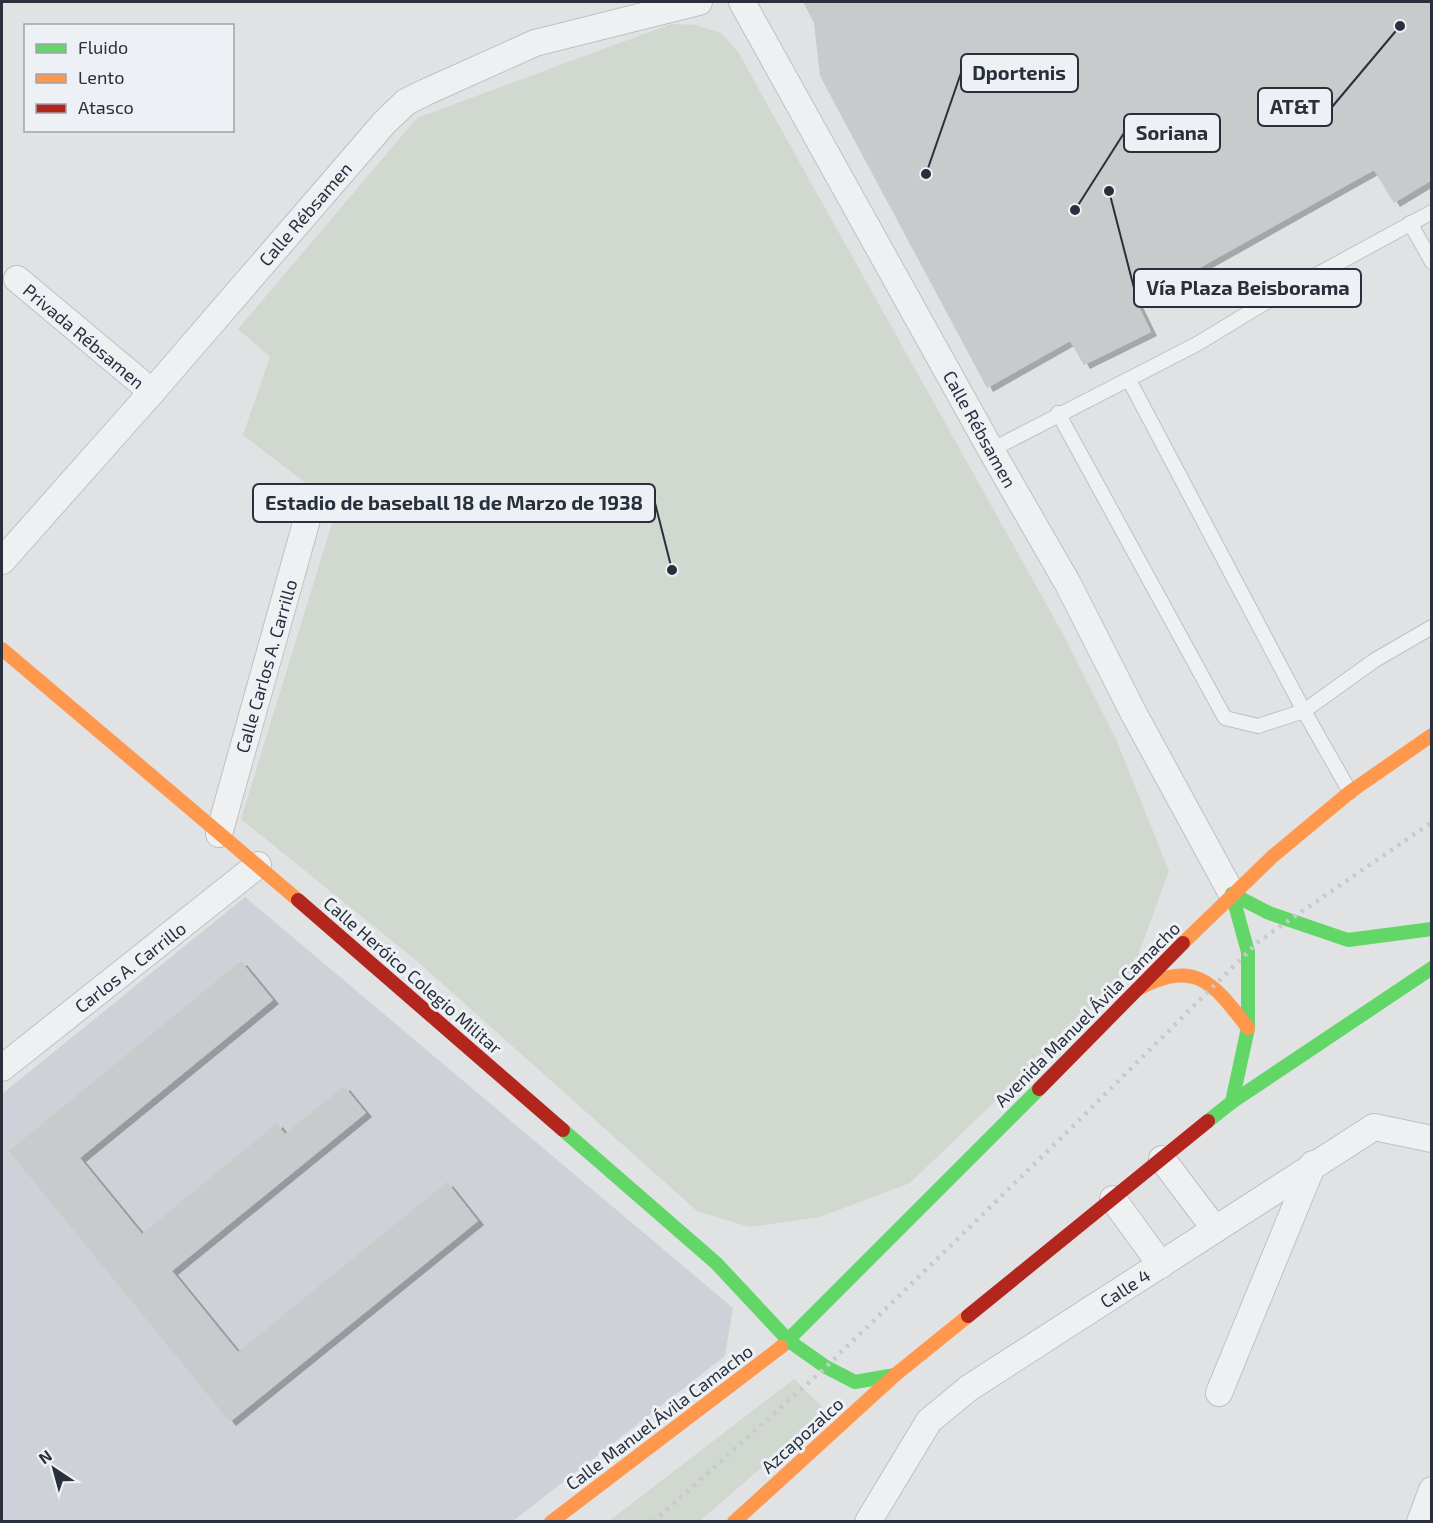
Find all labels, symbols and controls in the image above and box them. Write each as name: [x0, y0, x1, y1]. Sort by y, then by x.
legend: [24, 24, 234, 132]
text: Fluido: [78, 36, 128, 58]
callout: Dportenis: [961, 54, 1078, 92]
text: Dportenis: [972, 60, 1066, 84]
text: Lento: [78, 66, 124, 88]
callout: AT&T: [1258, 88, 1332, 126]
text: AT&T: [1270, 94, 1320, 118]
text: Atasco: [78, 96, 134, 118]
callout: Soriana: [1124, 114, 1220, 152]
text: Soriana: [1136, 120, 1208, 144]
street label: Calle Rébsamen: [254, 158, 356, 270]
callout: Vía Plaza Beisborama: [1134, 269, 1361, 307]
text: Vía Plaza Beisborama: [1146, 275, 1350, 299]
street label: Privada Rébsamen: [19, 279, 149, 393]
street label: Calle Rébsamen: [939, 367, 1021, 491]
callout: Estadio de baseball 18 de Marzo de 1938: [253, 484, 655, 522]
text: Estadio de baseball 18 de Marzo de 1938: [265, 490, 643, 514]
street label: Calle Carlos A. Carrillo: [231, 577, 301, 755]
street label: Calle Heróico Colegio Militar: [319, 892, 507, 1058]
street label: Carlos A. Carrillo: [70, 917, 190, 1017]
street label: Avenida Manuel Ávila Camacho: [990, 917, 1184, 1111]
street label: Calle 4: [1096, 1264, 1154, 1312]
street label: Calle Manuel Ávila Camacho: [561, 1339, 757, 1495]
street label: Azcapozalco: [756, 1392, 848, 1478]
north arrow: [24, 1439, 84, 1499]
text: N: [35, 1445, 55, 1468]

